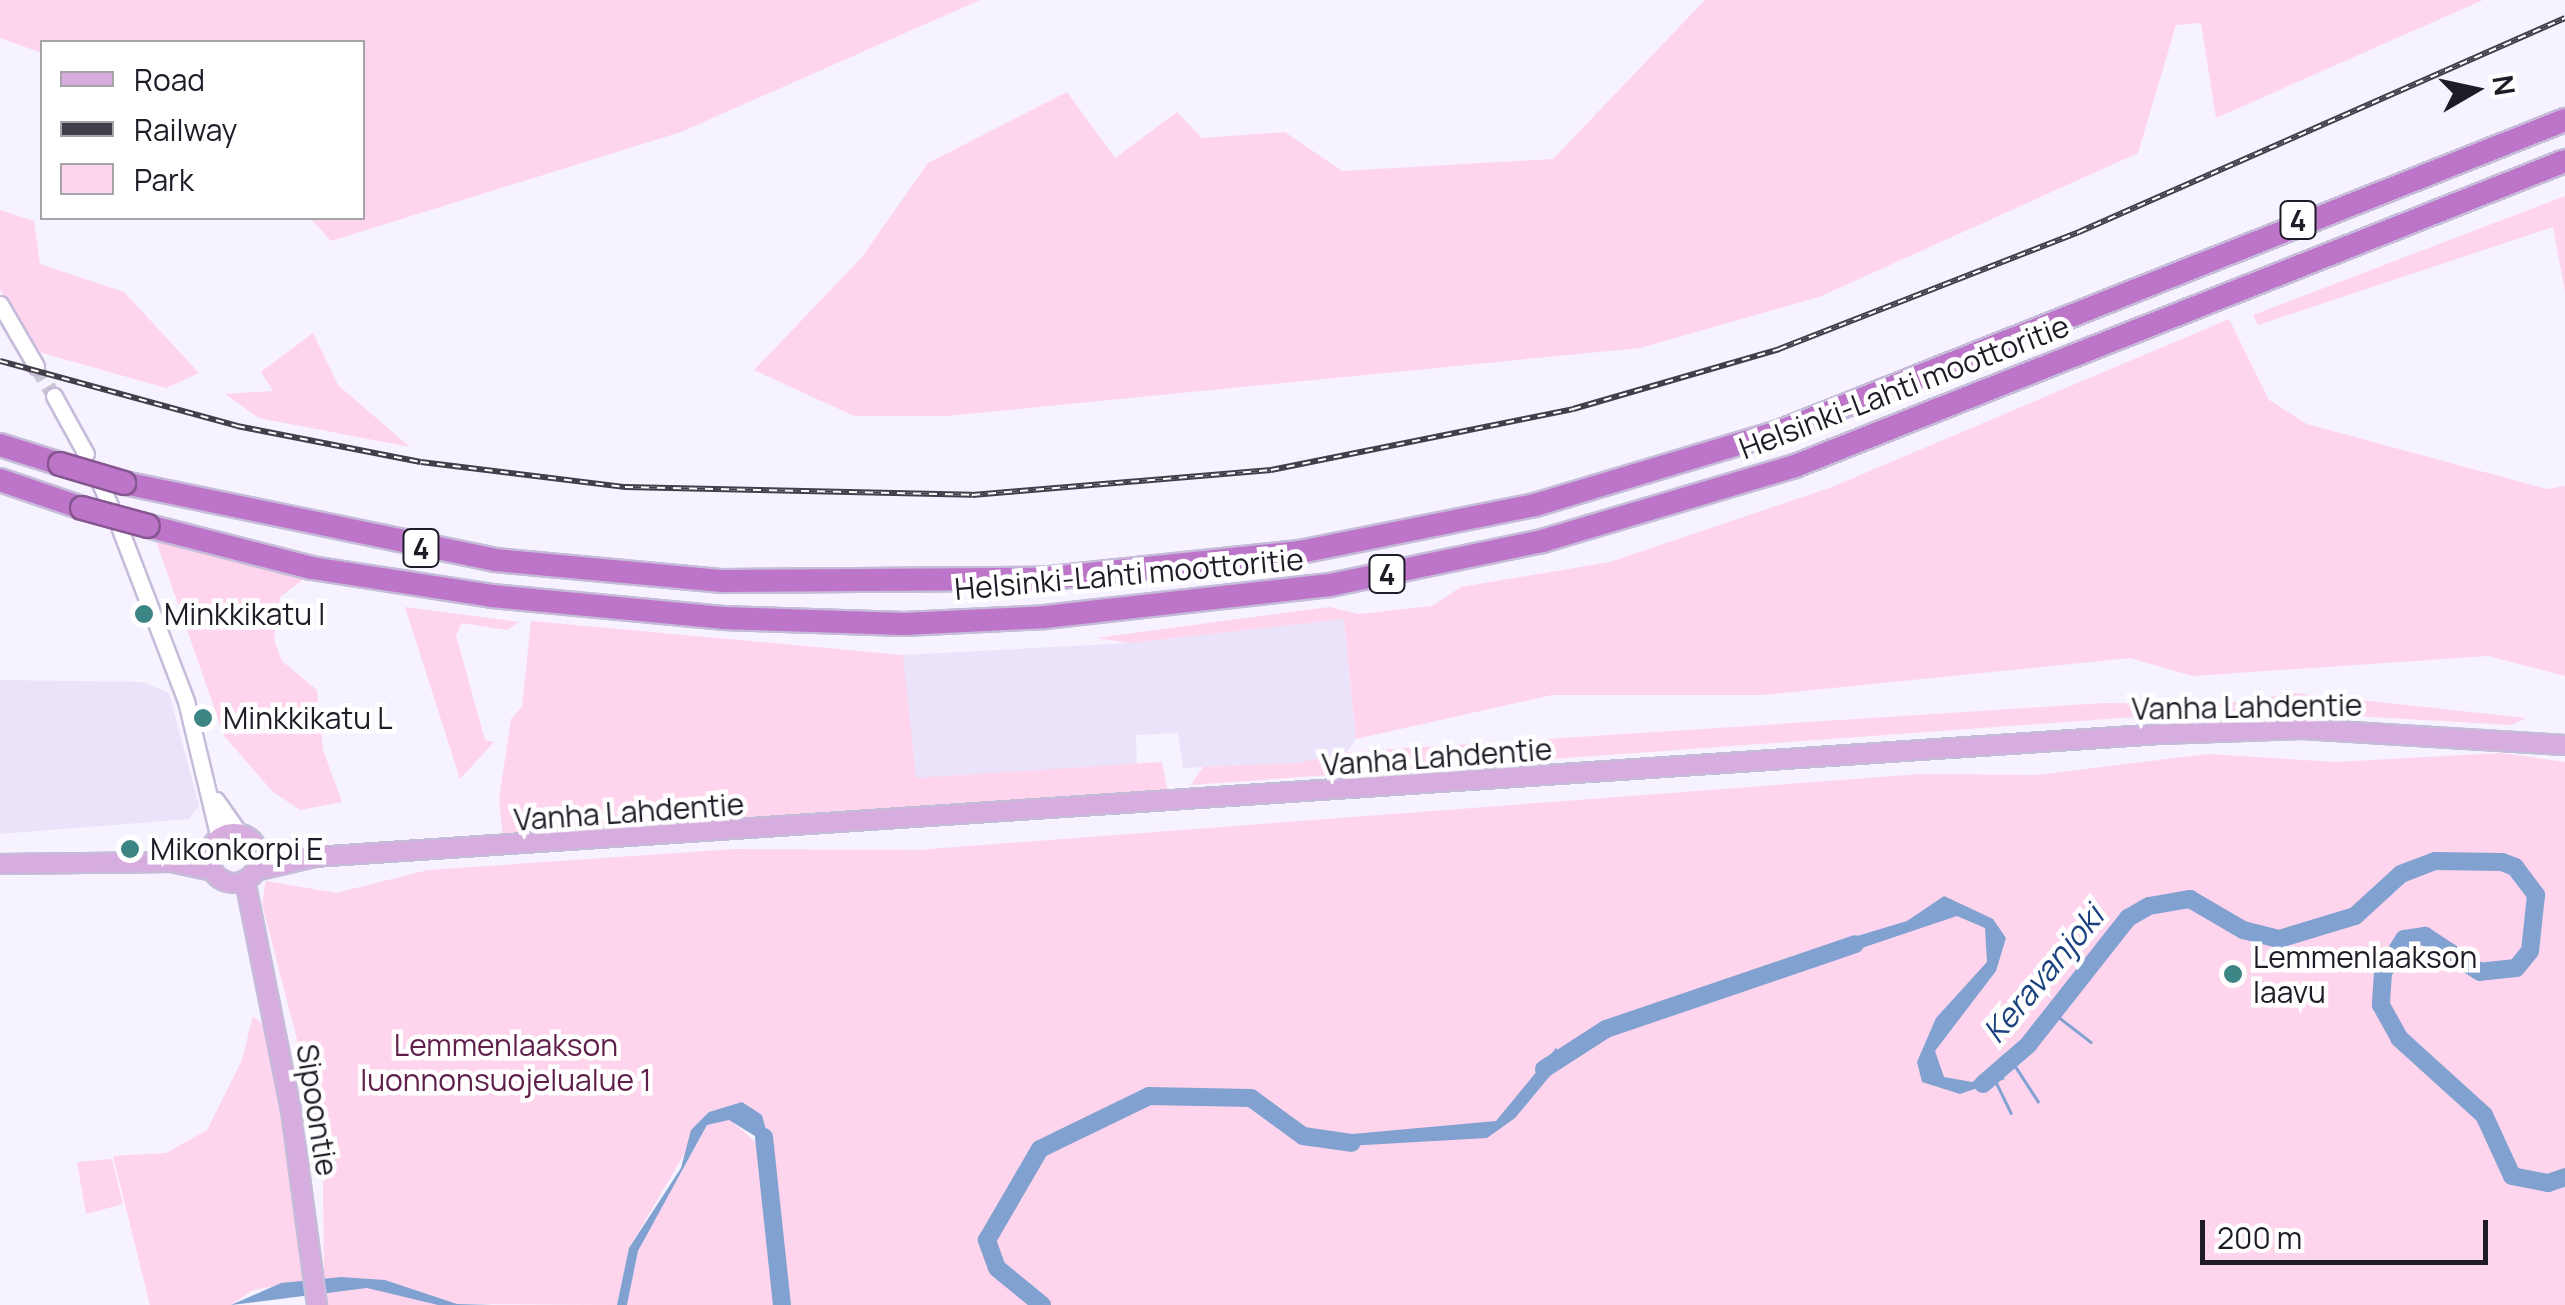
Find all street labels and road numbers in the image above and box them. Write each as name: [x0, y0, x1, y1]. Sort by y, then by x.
road number: 4: [2278, 197, 2318, 243]
street label: Helsinki-Lahti moottoritie: [1734, 307, 2074, 467]
road number: 4: [401, 525, 441, 571]
street label: Helsinki-Lahti moottoritie: [953, 541, 1305, 607]
road number: 4: [1367, 551, 1407, 597]
street label: Vanha Lahdentie: [2131, 687, 2363, 727]
street label: Vanha Lahdentie: [1321, 731, 1553, 783]
street label: Vanha Lahdentie: [513, 786, 745, 838]
street label: Sipoontie: [289, 1041, 345, 1179]

